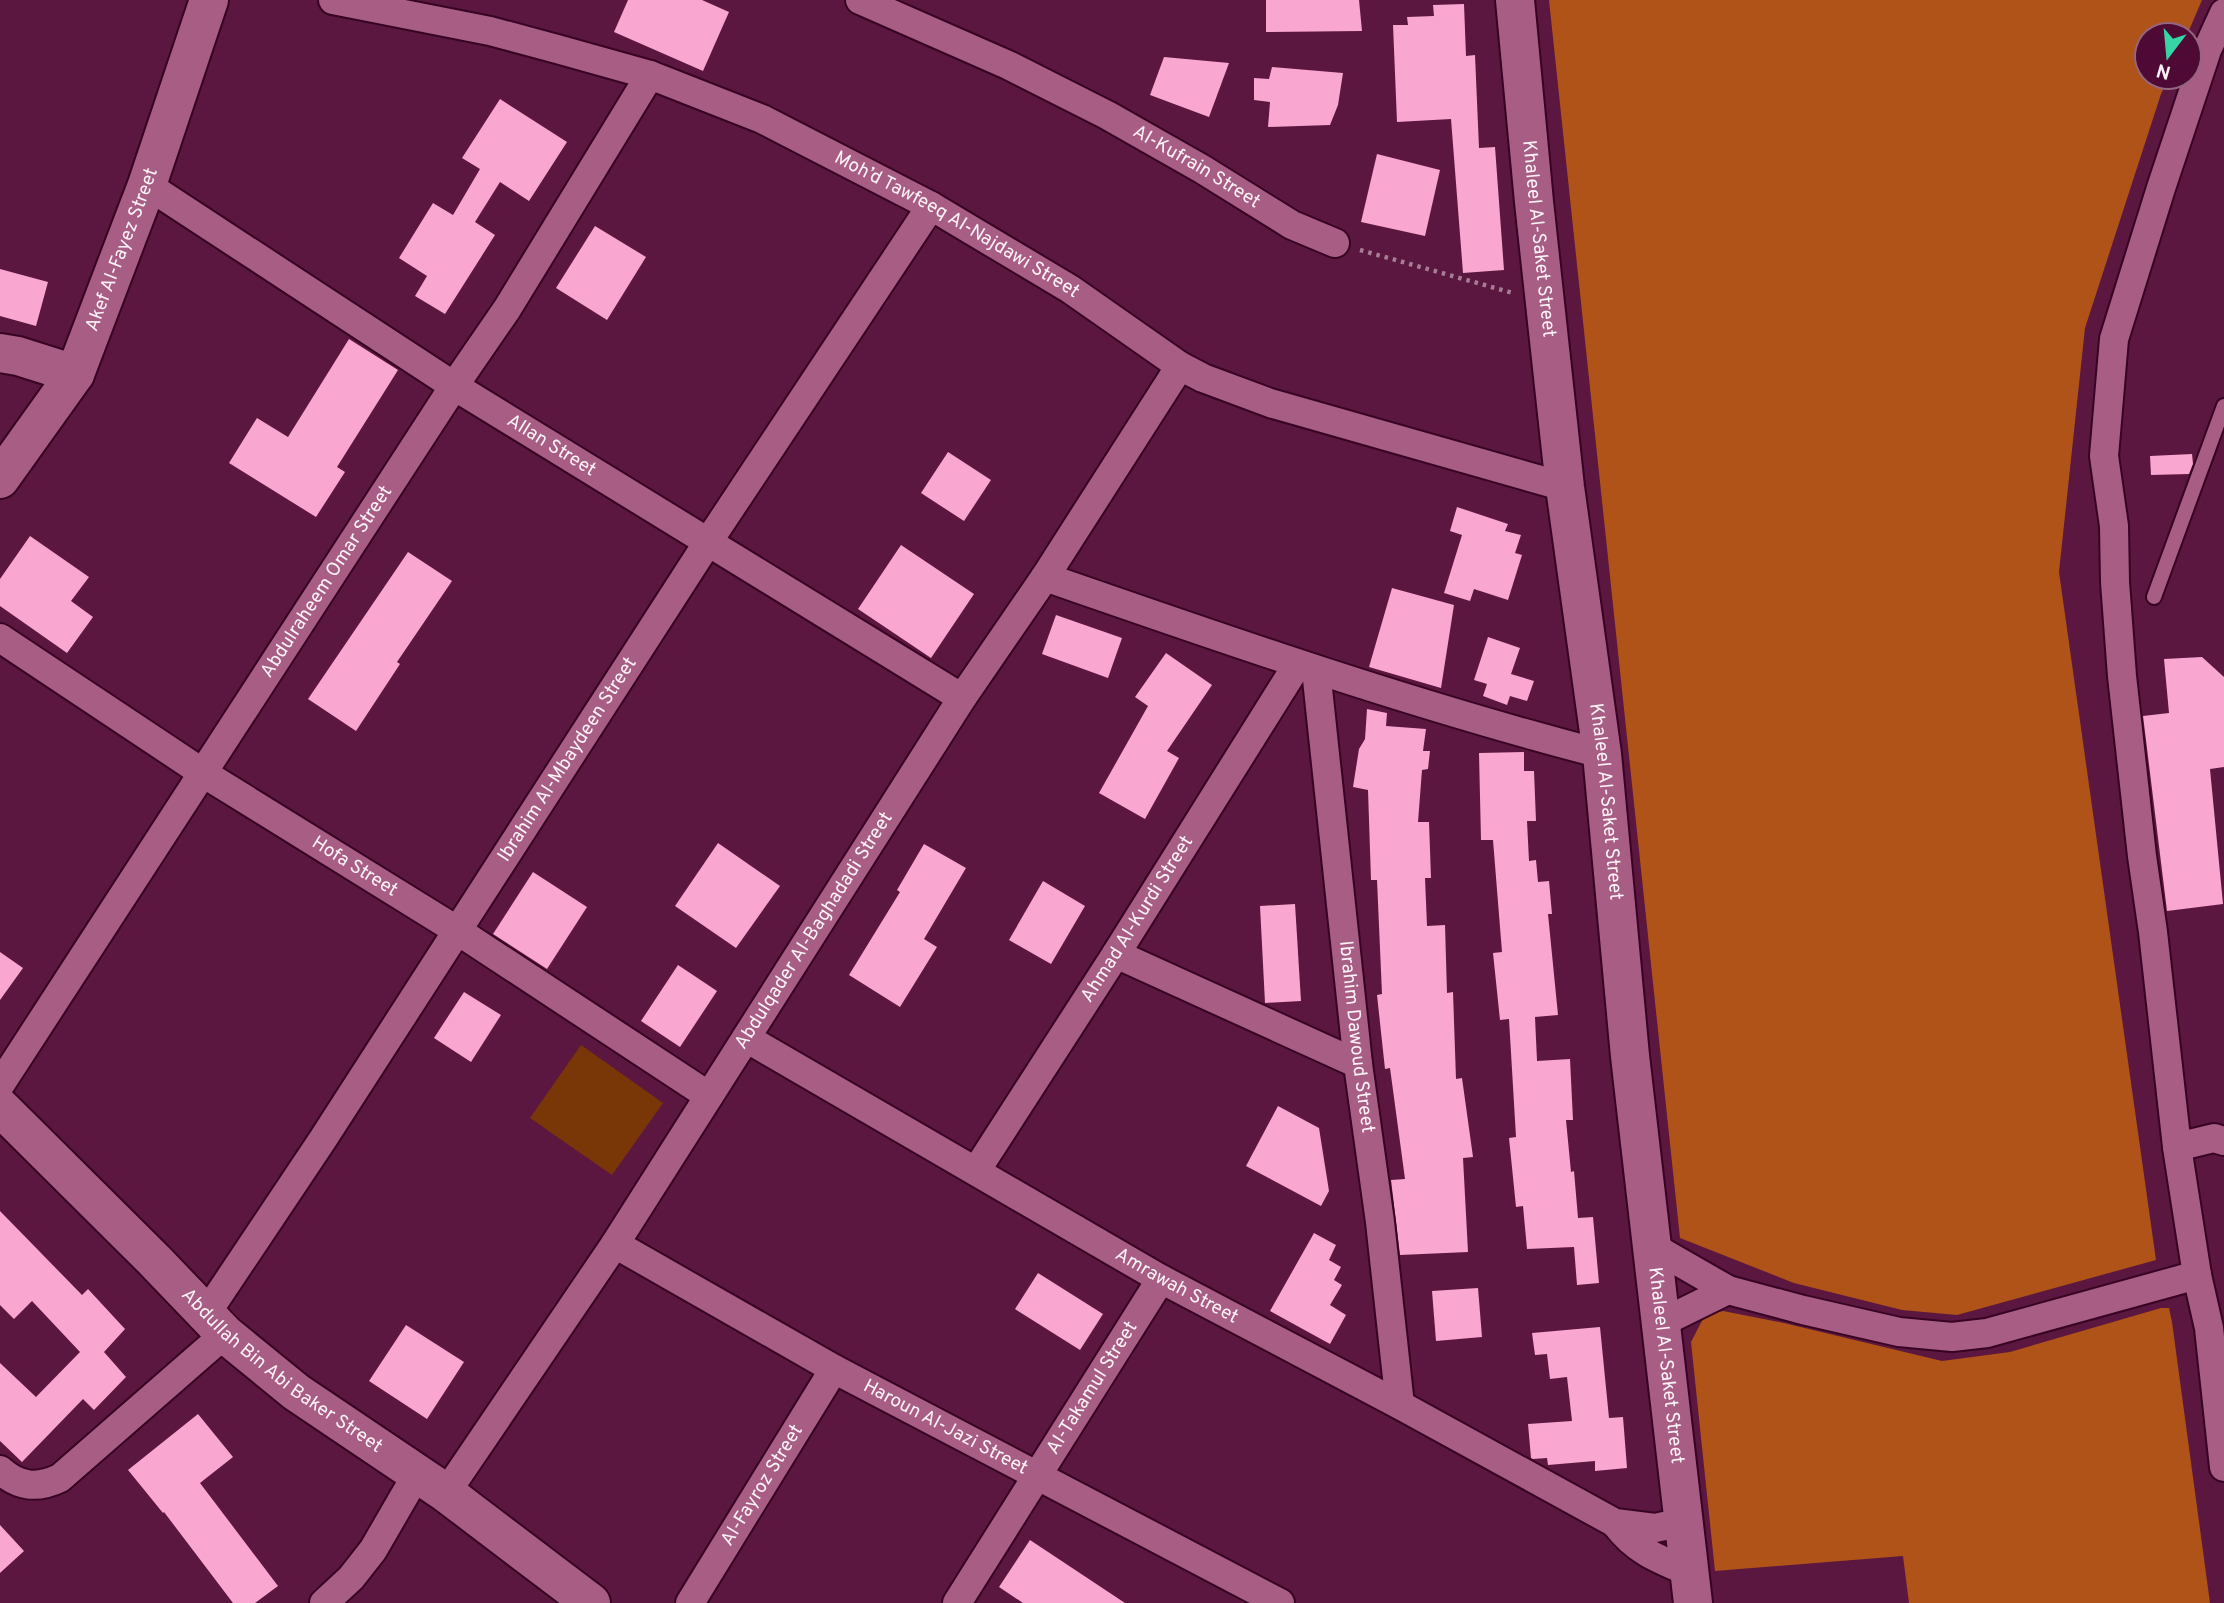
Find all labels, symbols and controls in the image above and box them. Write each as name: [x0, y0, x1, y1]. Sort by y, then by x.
north arrow: [2133, 21, 2203, 91]
text: N: [2154, 57, 2174, 84]
street label: Al-Kufrain Street: [1128, 120, 1265, 214]
street label: Khaleel Al-Saket Street: [1516, 139, 1561, 339]
street label: Moh’d Tawfeeq Al-Najdawi Street: [830, 146, 1084, 304]
street label: Akef Al-Fayez Street: [80, 165, 164, 335]
street label: Allan Street: [502, 409, 600, 482]
street label: Abdulraheem Omar Street: [256, 481, 398, 682]
street label: Ibrahim Al-Mbaydeen Street: [493, 653, 643, 867]
street label: Khaleel Al-Saket Street: [1583, 702, 1628, 901]
street label: Abdulqader Al-Baghadadi Street: [730, 808, 898, 1054]
street label: Hofa Street: [307, 831, 402, 903]
street label: Ahmad Al-Kurdi Street: [1076, 831, 1199, 1007]
street label: Ibrahim Dawoud Street: [1333, 939, 1379, 1135]
street label: Amrawah Street: [1111, 1243, 1242, 1330]
street label: Khaleel Al-Saket Street: [1642, 1266, 1689, 1465]
street label: Abdullah Bin Abi Baker Street: [176, 1283, 387, 1459]
street label: Al-Takamul Street: [1041, 1317, 1143, 1459]
street label: Haroun Al-Jazi Street: [859, 1374, 1032, 1481]
street label: Al-Fayroz Street: [716, 1420, 809, 1551]

